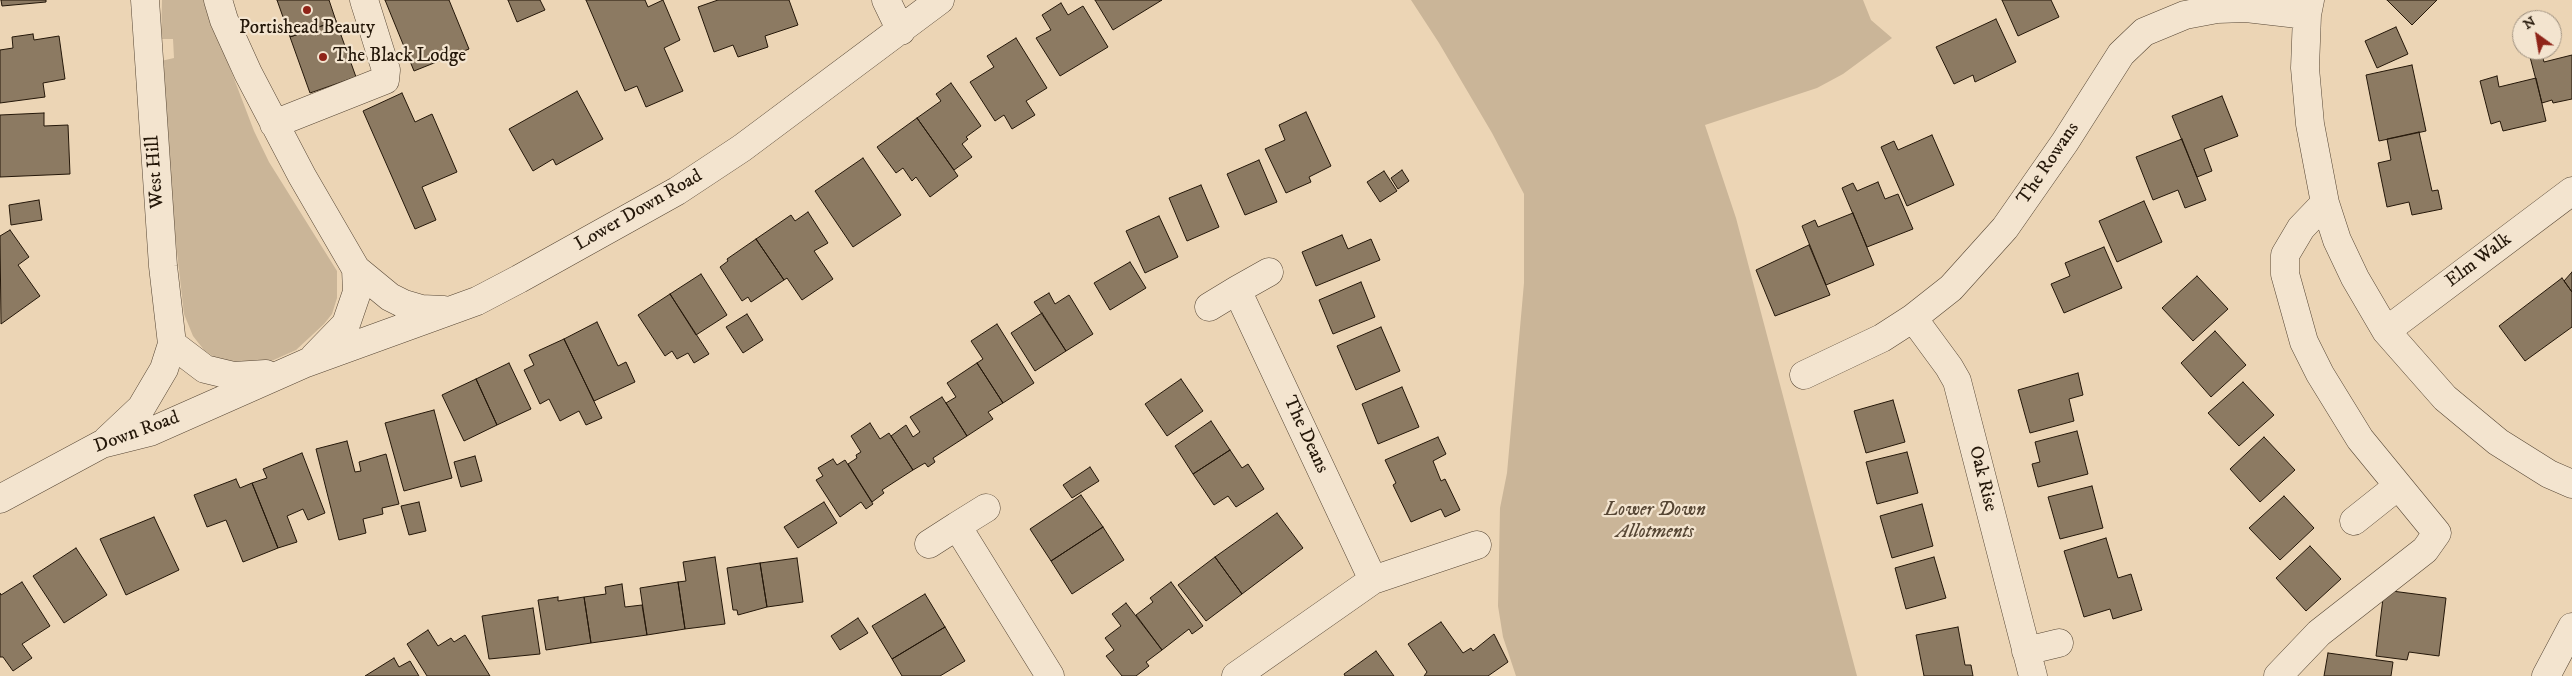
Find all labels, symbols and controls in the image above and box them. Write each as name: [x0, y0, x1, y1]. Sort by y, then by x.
marker: Portishead Beauty: [301, 4, 313, 16]
north arrow: [2512, 10, 2562, 60]
text: N: [2520, 12, 2539, 34]
place label: Portishead Beauty: [239, 18, 375, 40]
place label: The Black Lodge: [333, 46, 466, 68]
marker: The Black Lodge: [317, 51, 329, 63]
street label: The Rowans: [2013, 118, 2085, 210]
street label: West Hill: [142, 135, 170, 209]
street label: Lower Down Road: [571, 165, 707, 257]
street label: Elm Walk: [2441, 229, 2517, 293]
street label: The Deans: [1277, 393, 1333, 477]
street label: Down Road: [91, 407, 183, 459]
street label: Oak Rise: [1963, 444, 2001, 514]
park label: Lower Down Allotments: [1604, 500, 1706, 544]

